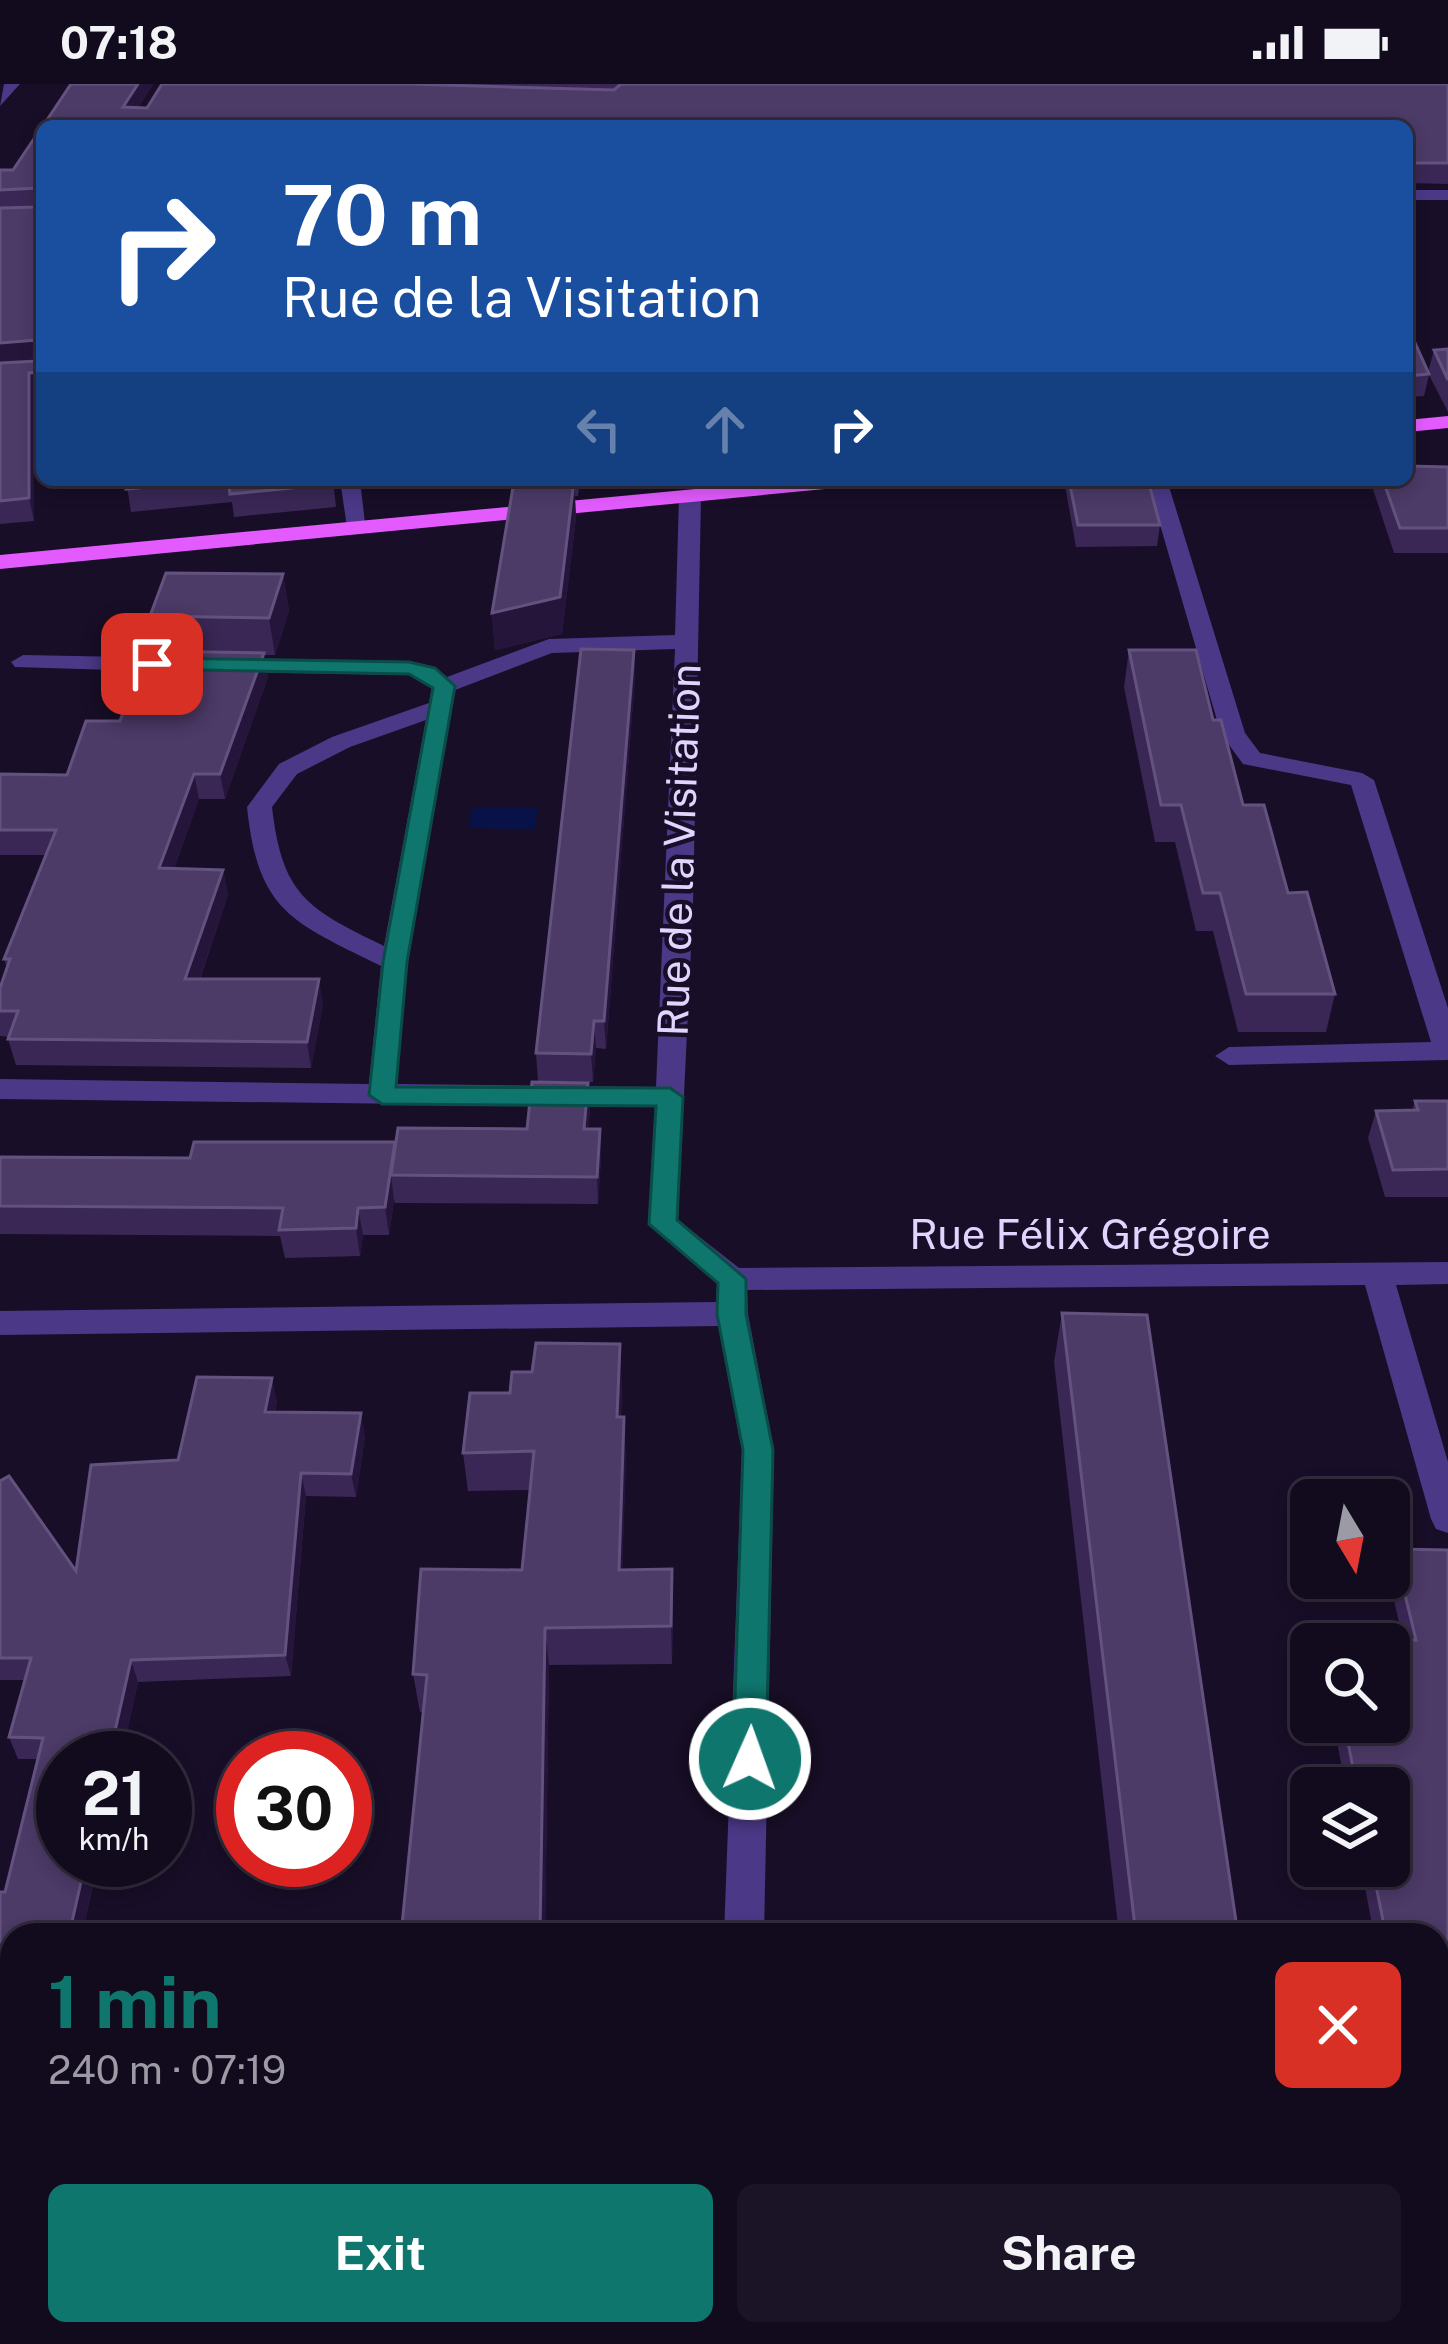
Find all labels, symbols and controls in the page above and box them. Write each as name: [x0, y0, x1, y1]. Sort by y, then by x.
text: 07:18: [60, 16, 178, 69]
text: 70 m: [282, 165, 482, 264]
icon: right: [84, 168, 240, 324]
text: Rue de la Visitation: [282, 266, 761, 329]
icon: left: [566, 396, 632, 462]
icon: ahead: [692, 396, 758, 462]
icon: right: [818, 396, 884, 462]
pin: [101, 613, 203, 715]
icon: arrive: [119, 631, 185, 697]
street label: Rue de la Visitation: [648, 663, 709, 1037]
street label: Rue Félix Grégoire: [909, 1209, 1271, 1258]
north arrow: [1290, 1479, 1410, 1599]
map controls: [1290, 1479, 1410, 1887]
button: search: [1290, 1623, 1410, 1743]
position arrow: [687, 1696, 813, 1822]
speed limit sign: 30: [216, 1731, 372, 1887]
text: 21: [82, 1758, 146, 1829]
button: layers: [1290, 1767, 1410, 1887]
text: km/h: [79, 1821, 149, 1857]
text: 1 min: [48, 1960, 222, 2044]
button: close: [1275, 1962, 1401, 2088]
text: 240 m · 07:19: [48, 2047, 286, 2093]
button: Exit: [48, 2184, 713, 2322]
button: Share: [737, 2184, 1401, 2322]

